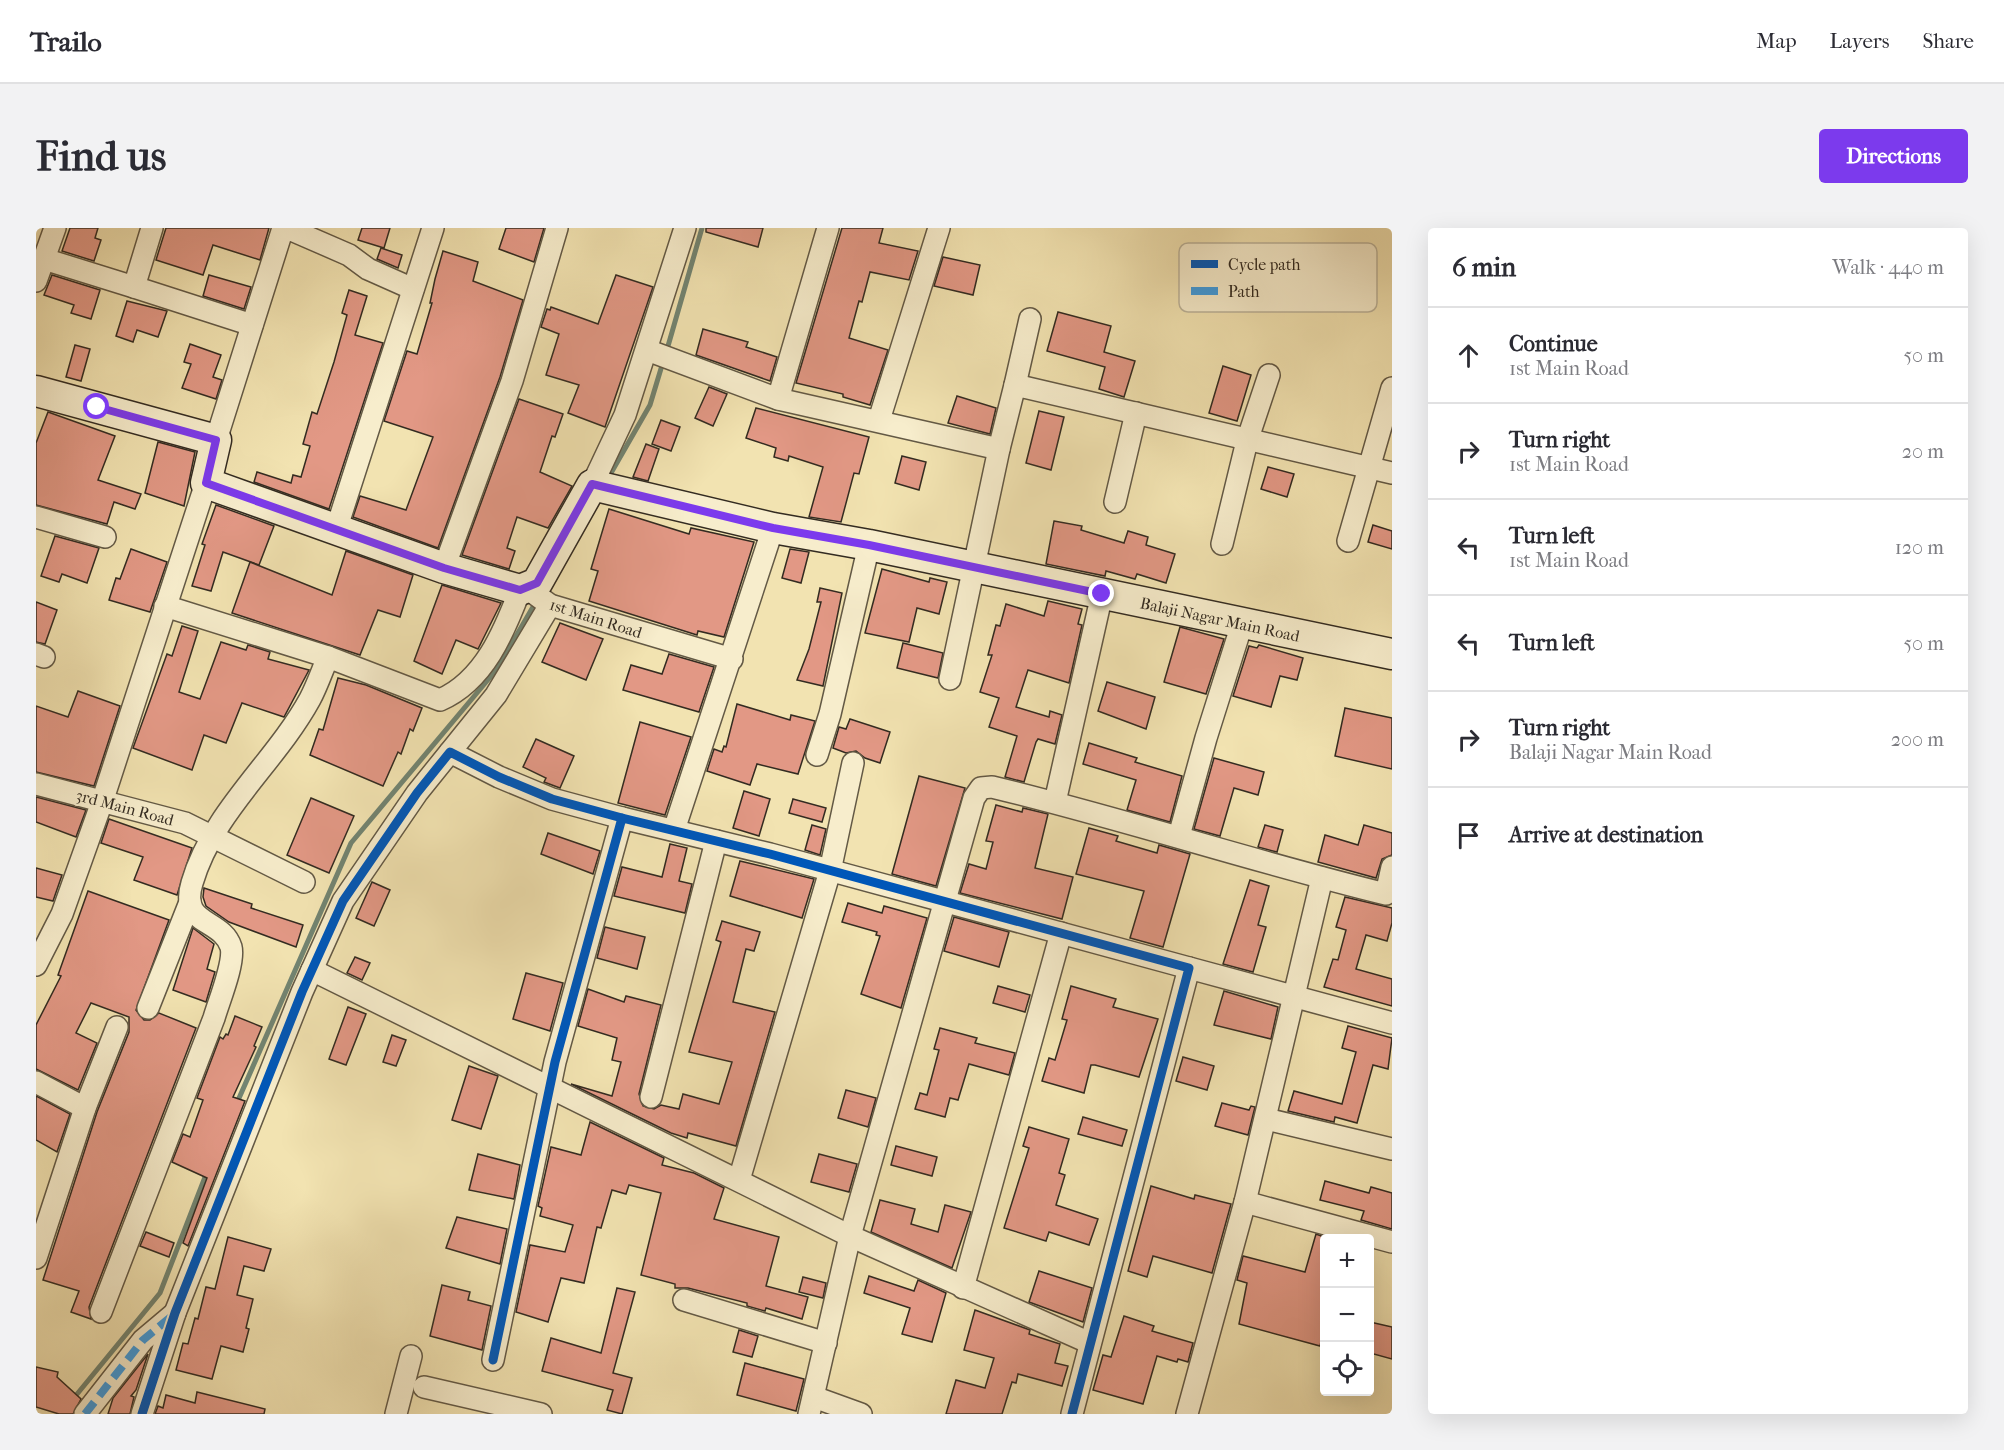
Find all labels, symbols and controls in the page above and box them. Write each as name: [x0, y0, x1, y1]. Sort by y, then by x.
text: Trailo: [30, 25, 102, 58]
text: Map: [1756, 29, 1797, 53]
text: Layers: [1830, 29, 1889, 53]
text: Share: [1922, 29, 1974, 53]
button: Directions: [1819, 129, 1968, 183]
text: Find us: [36, 132, 166, 181]
legend: [1179, 243, 1377, 312]
text: 6 min: [1452, 252, 1516, 283]
text: Cycle path: [1228, 255, 1300, 274]
text: Walk · 440 m: [1832, 256, 1944, 279]
text: Path: [1228, 282, 1260, 301]
text: Continue: [1509, 331, 1598, 357]
icon: ahead: [1452, 339, 1485, 372]
text: 50 m: [1903, 344, 1944, 367]
text: 1st Main Road: [1509, 357, 1629, 380]
route start: [83, 393, 109, 419]
text: Turn right: [1509, 427, 1610, 453]
icon: right: [1452, 435, 1485, 468]
text: 20 m: [1902, 440, 1944, 463]
text: 1st Main Road: [1509, 453, 1629, 476]
text: Turn left: [1509, 523, 1595, 549]
icon: left: [1452, 531, 1485, 564]
text: 120 m: [1895, 536, 1944, 559]
text: 1st Main Road: [1509, 549, 1629, 572]
route end: [1088, 580, 1114, 606]
street label: Balaji Nagar Main Road: [1139, 593, 1302, 646]
street label: 1st Main Road: [547, 595, 645, 642]
icon: left: [1452, 627, 1485, 660]
text: Turn left: [1509, 630, 1595, 656]
text: 50 m: [1903, 632, 1944, 655]
text: Turn right: [1509, 715, 1610, 741]
icon: right: [1452, 723, 1485, 756]
text: 200 m: [1891, 728, 1944, 751]
text: Balaji Nagar Main Road: [1509, 741, 1712, 764]
street label: 3rd Main Road: [74, 785, 176, 830]
icon: arrive: [1452, 819, 1485, 852]
text: Arrive at destination: [1509, 822, 1703, 848]
map controls: [1320, 1234, 1374, 1396]
button: +: [1320, 1234, 1374, 1288]
button: −: [1320, 1288, 1374, 1342]
button: locate: [1320, 1342, 1374, 1396]

